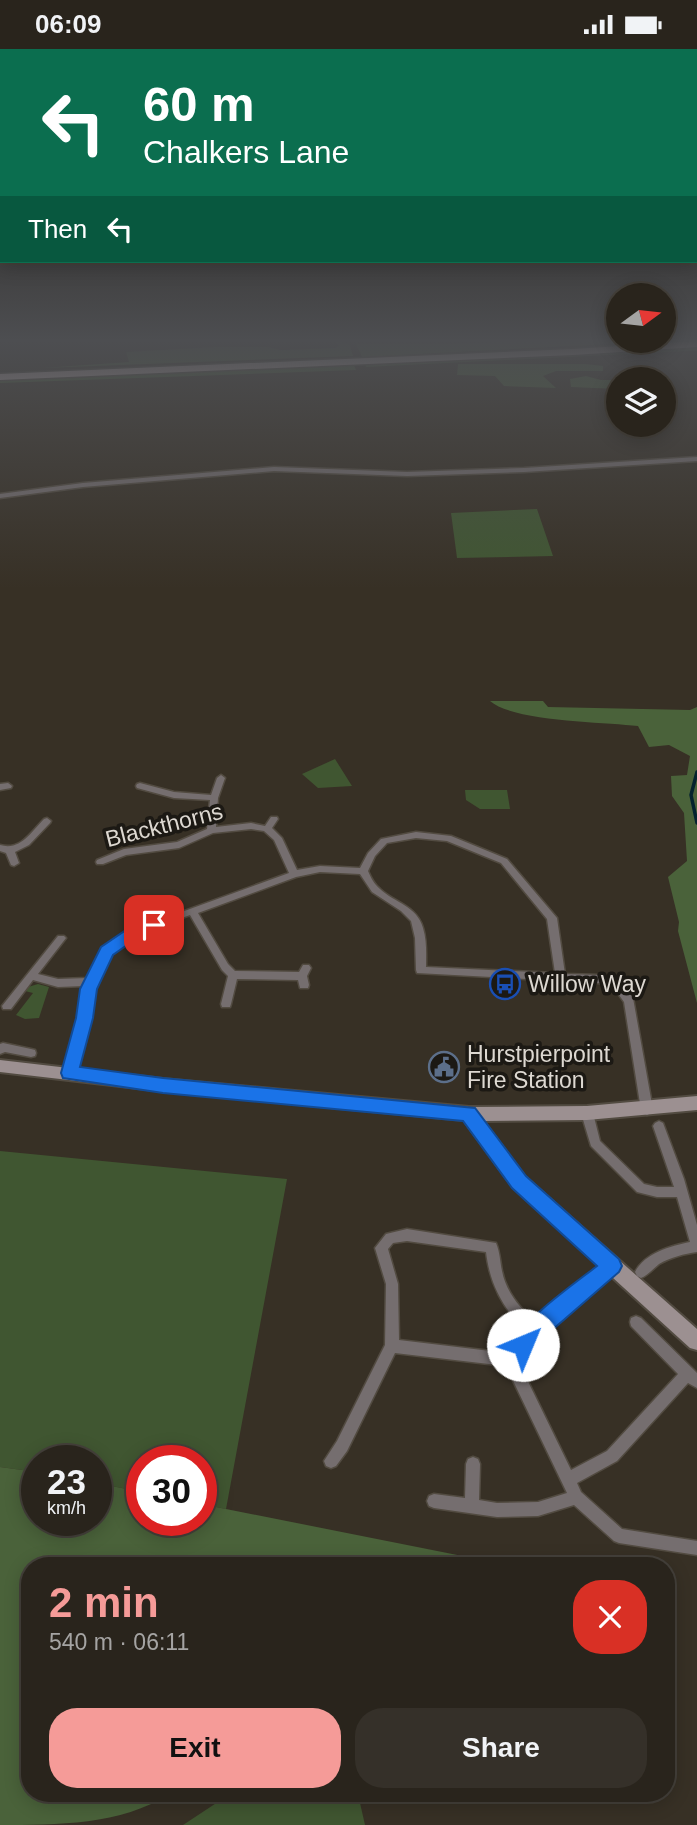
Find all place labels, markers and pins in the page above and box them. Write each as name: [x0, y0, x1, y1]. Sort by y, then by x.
pin: [124, 895, 184, 955]
bus stop icon: Willow Way: [488, 967, 522, 1001]
place label: Willow Way: [528, 971, 646, 997]
place label: Hurstpierpoint Fire Station: [467, 1041, 611, 1093]
public building icon: Hurstpierpoint Fire Station: [427, 1050, 461, 1084]

